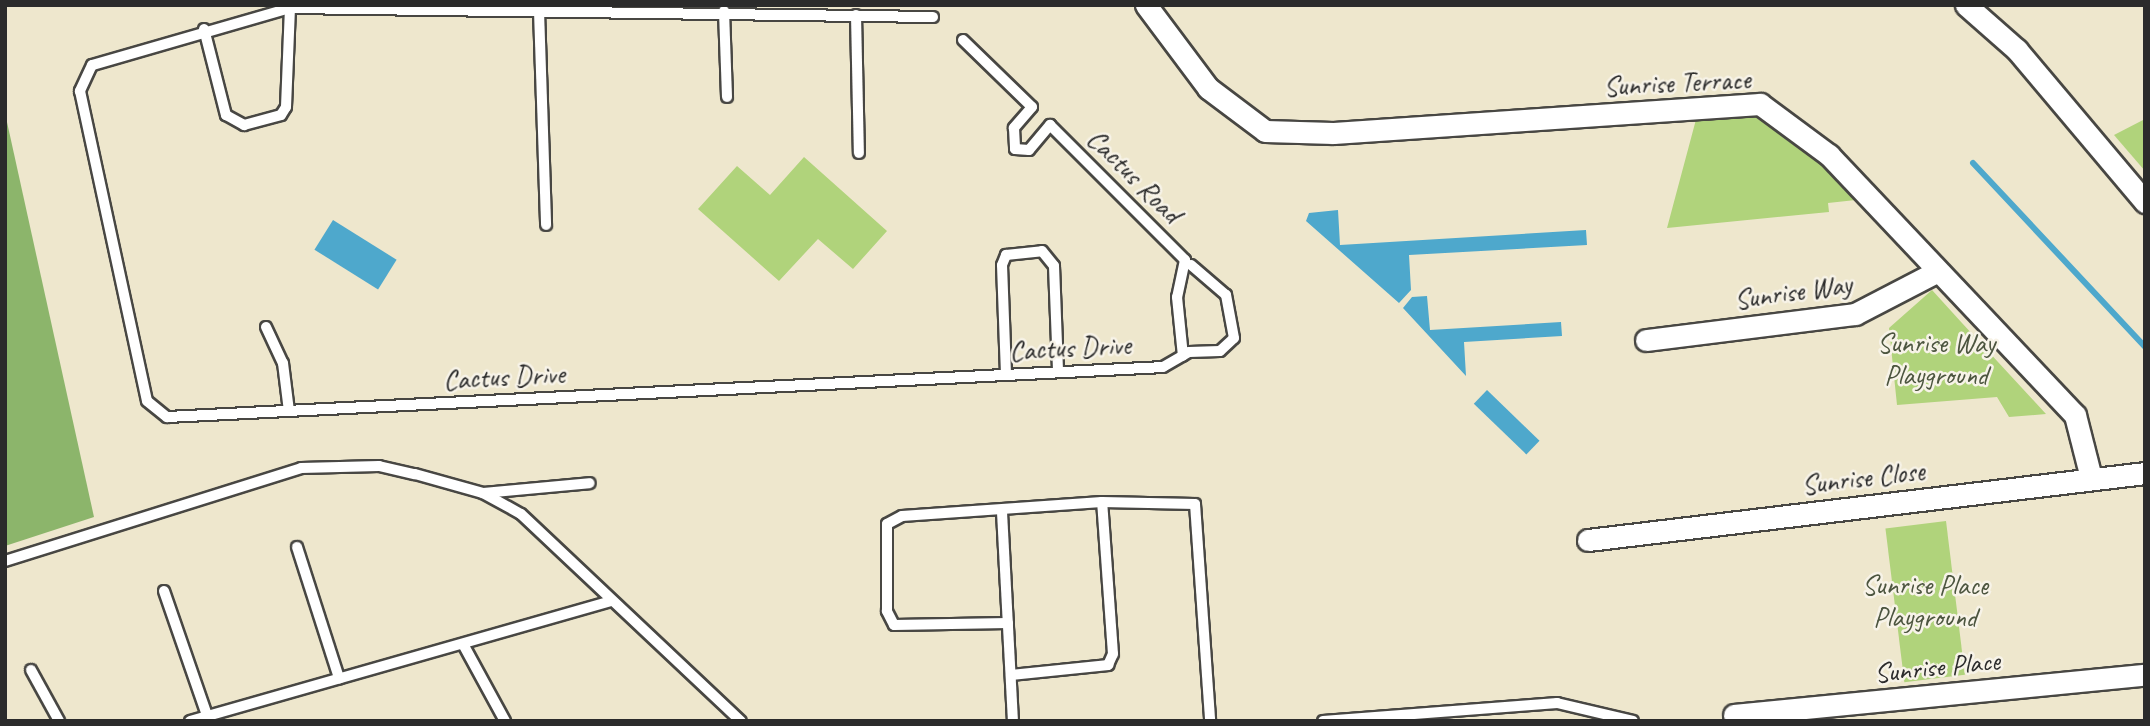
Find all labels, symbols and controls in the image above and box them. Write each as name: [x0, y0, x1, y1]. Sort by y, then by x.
street label: Sunrise Terrace: [1603, 62, 1751, 104]
street label: Cactus Road: [1080, 122, 1188, 230]
street label: Sunrise Way: [1732, 267, 1854, 317]
park label: Sunrise Way Playground: [1877, 326, 1995, 392]
street label: Cactus Drive: [1008, 328, 1132, 368]
street label: Cactus Drive: [442, 357, 566, 397]
street label: Sunrise Close: [1800, 454, 1926, 502]
park label: Sunrise Place Playground: [1862, 568, 1988, 634]
street label: Sunrise Place: [1873, 644, 2001, 690]

